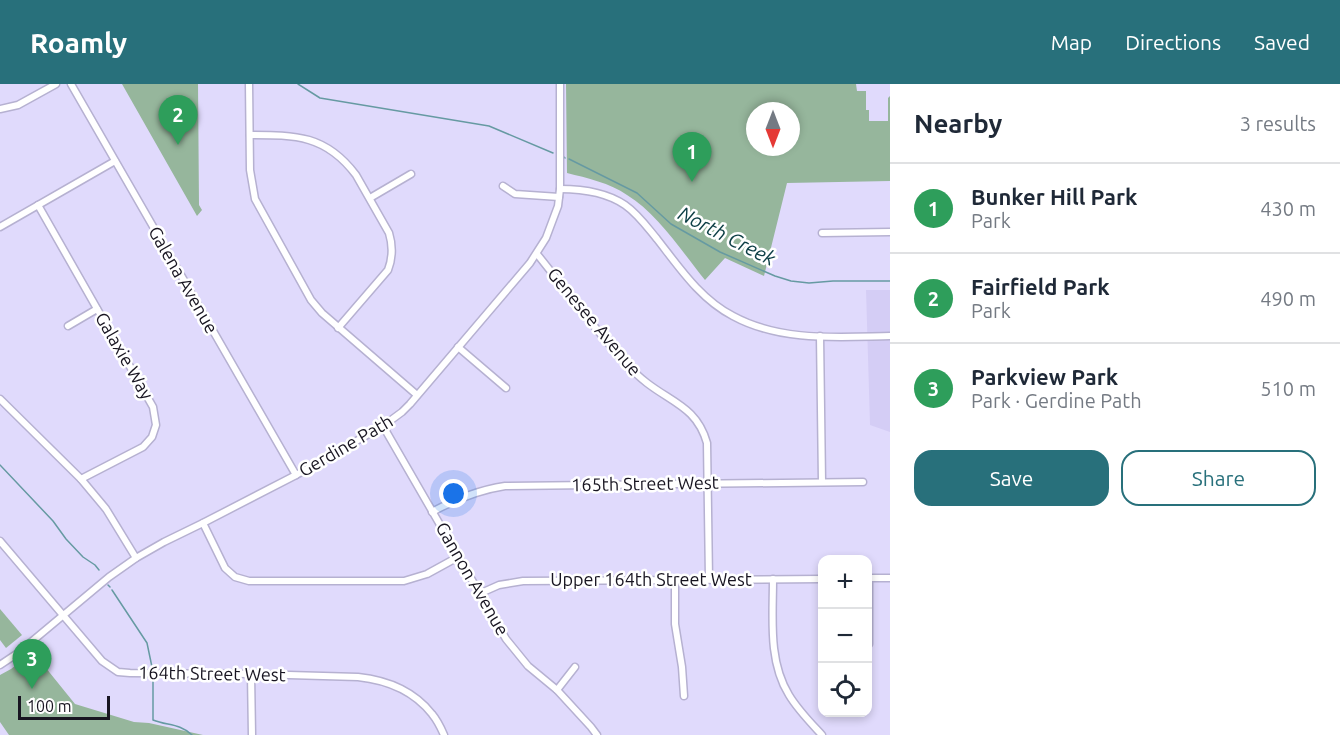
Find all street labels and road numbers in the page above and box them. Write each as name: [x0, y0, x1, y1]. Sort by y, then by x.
street label: Galena Avenue: [145, 222, 223, 337]
street label: Genesee Avenue: [544, 263, 646, 379]
street label: Galaxie Way: [92, 309, 158, 403]
street label: Gerdine Path: [295, 410, 396, 480]
street label: 165th Street West: [571, 472, 719, 494]
street label: Gannon Avenue: [432, 518, 513, 639]
street label: Upper 164th Street West: [550, 569, 752, 589]
street label: 164th Street West: [138, 662, 286, 684]

